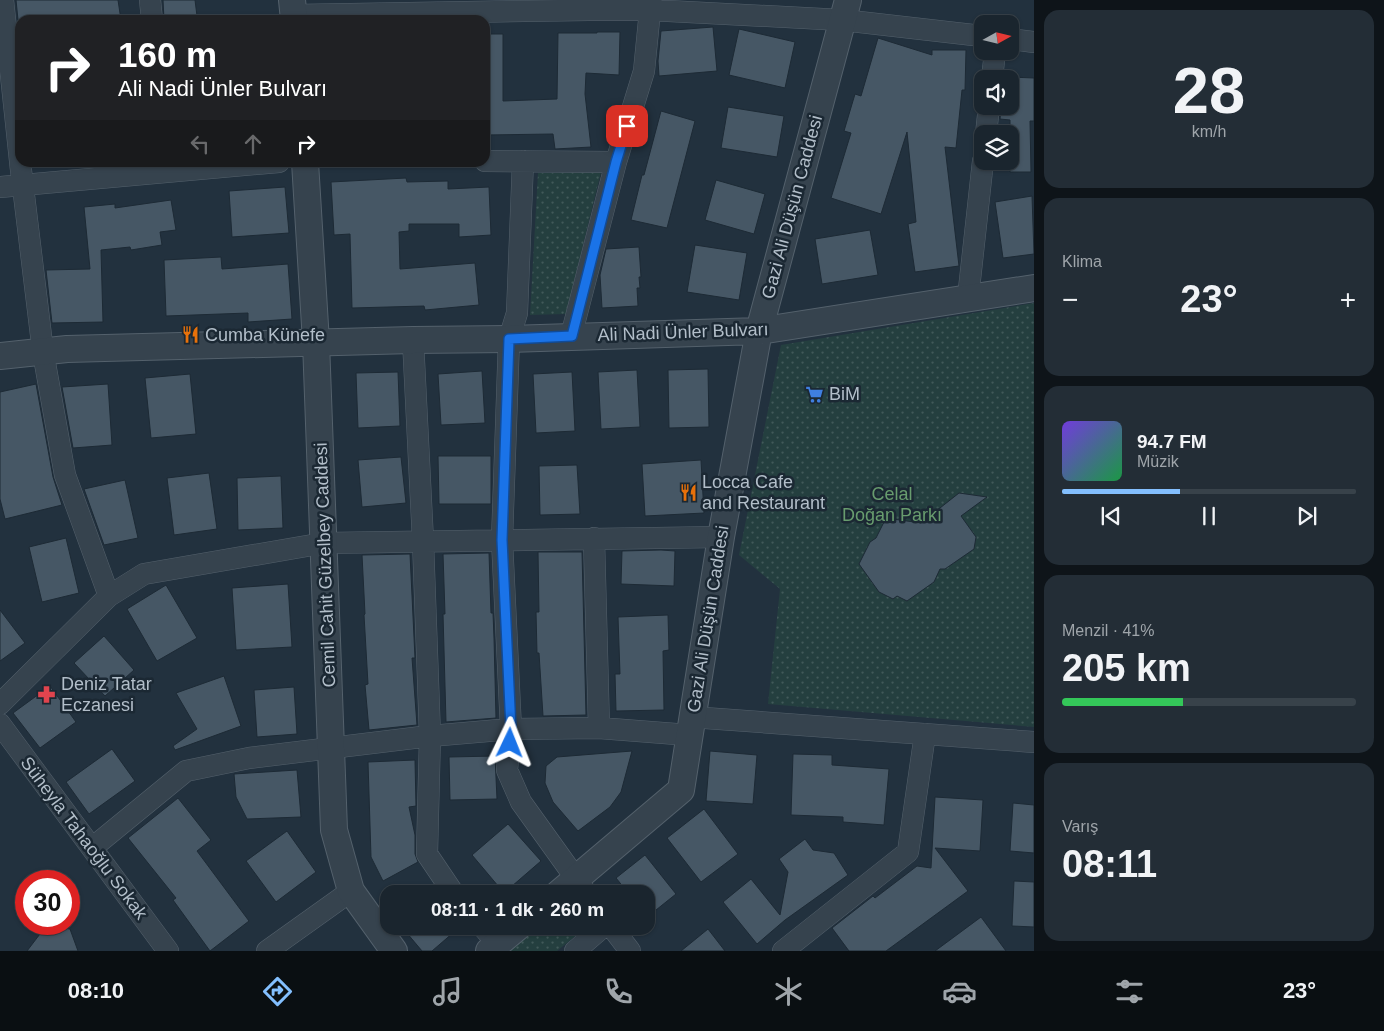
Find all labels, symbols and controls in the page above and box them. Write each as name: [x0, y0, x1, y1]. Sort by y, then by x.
north arrow: [974, 15, 1019, 60]
map controls: [974, 15, 1019, 170]
icon: right: [35, 35, 100, 100]
text: 160 m: [118, 35, 217, 74]
text: 28: [1173, 54, 1245, 127]
button: sound: [974, 70, 1019, 115]
text: Ali Nadi Ünler Bulvarı: [118, 76, 327, 101]
pin: [606, 105, 648, 147]
icon: arrive: [613, 112, 641, 140]
street label: Gazi Ali Düşün Caddesi: [758, 113, 826, 301]
text: km/h: [1192, 123, 1226, 140]
button: layers: [974, 125, 1019, 170]
icon: left: [186, 130, 214, 158]
icon: ahead: [239, 130, 267, 158]
icon: right: [292, 130, 320, 158]
text: Klima: [1062, 253, 1102, 270]
text: 23°: [1180, 278, 1238, 320]
text: −: [1062, 284, 1078, 315]
text: +: [1340, 284, 1356, 315]
street label: Ali Nadi Ünler Bulvarı: [597, 319, 769, 345]
restaurant icon: Cumba Künefe: [181, 325, 201, 345]
place label: Cumba Künefe: [205, 325, 325, 345]
supermarket icon: BiM: [805, 384, 825, 404]
place label: BiM: [829, 384, 860, 404]
text: 94.7 FM: [1137, 431, 1207, 452]
street label: Cemil Cahit Güzelbey Caddesi: [311, 442, 339, 688]
text: Müzik: [1137, 453, 1179, 470]
place label: Locca Cafe and Restaurant: [702, 472, 825, 513]
restaurant icon: Locca Cafe and Restaurant: [678, 482, 698, 502]
park label: Celal Doğan Parkı: [842, 484, 942, 525]
icon: previous: [1097, 502, 1125, 530]
icon: pause: [1195, 502, 1223, 530]
icon: next: [1293, 502, 1321, 530]
street label: Gazi Ali Düşün Caddesi: [683, 524, 733, 714]
text: Menzil · 41%: [1062, 622, 1154, 639]
text: 205 km: [1062, 647, 1191, 689]
place label: Deniz Tatar Eczanesi: [61, 674, 152, 715]
pharmacy icon: Deniz Tatar Eczanesi: [37, 684, 57, 704]
position arrow: [483, 716, 535, 768]
street label: Süheyla Tahaoğlu Sokak: [16, 753, 152, 924]
text: Varış: [1062, 818, 1098, 835]
text: 08:11: [1062, 843, 1157, 885]
speed limit sign: 30: [15, 870, 80, 935]
text: 08:11 · 1 dk · 260 m: [431, 899, 604, 920]
icon: directions: [260, 974, 295, 1009]
icon: music: [430, 974, 465, 1009]
icon: phone: [601, 974, 636, 1009]
icon: climate: [771, 974, 806, 1009]
icon: car: [942, 974, 977, 1009]
icon: filters: [1112, 974, 1147, 1009]
text: 08:10: [68, 978, 124, 1003]
text: 23°: [1283, 978, 1316, 1003]

